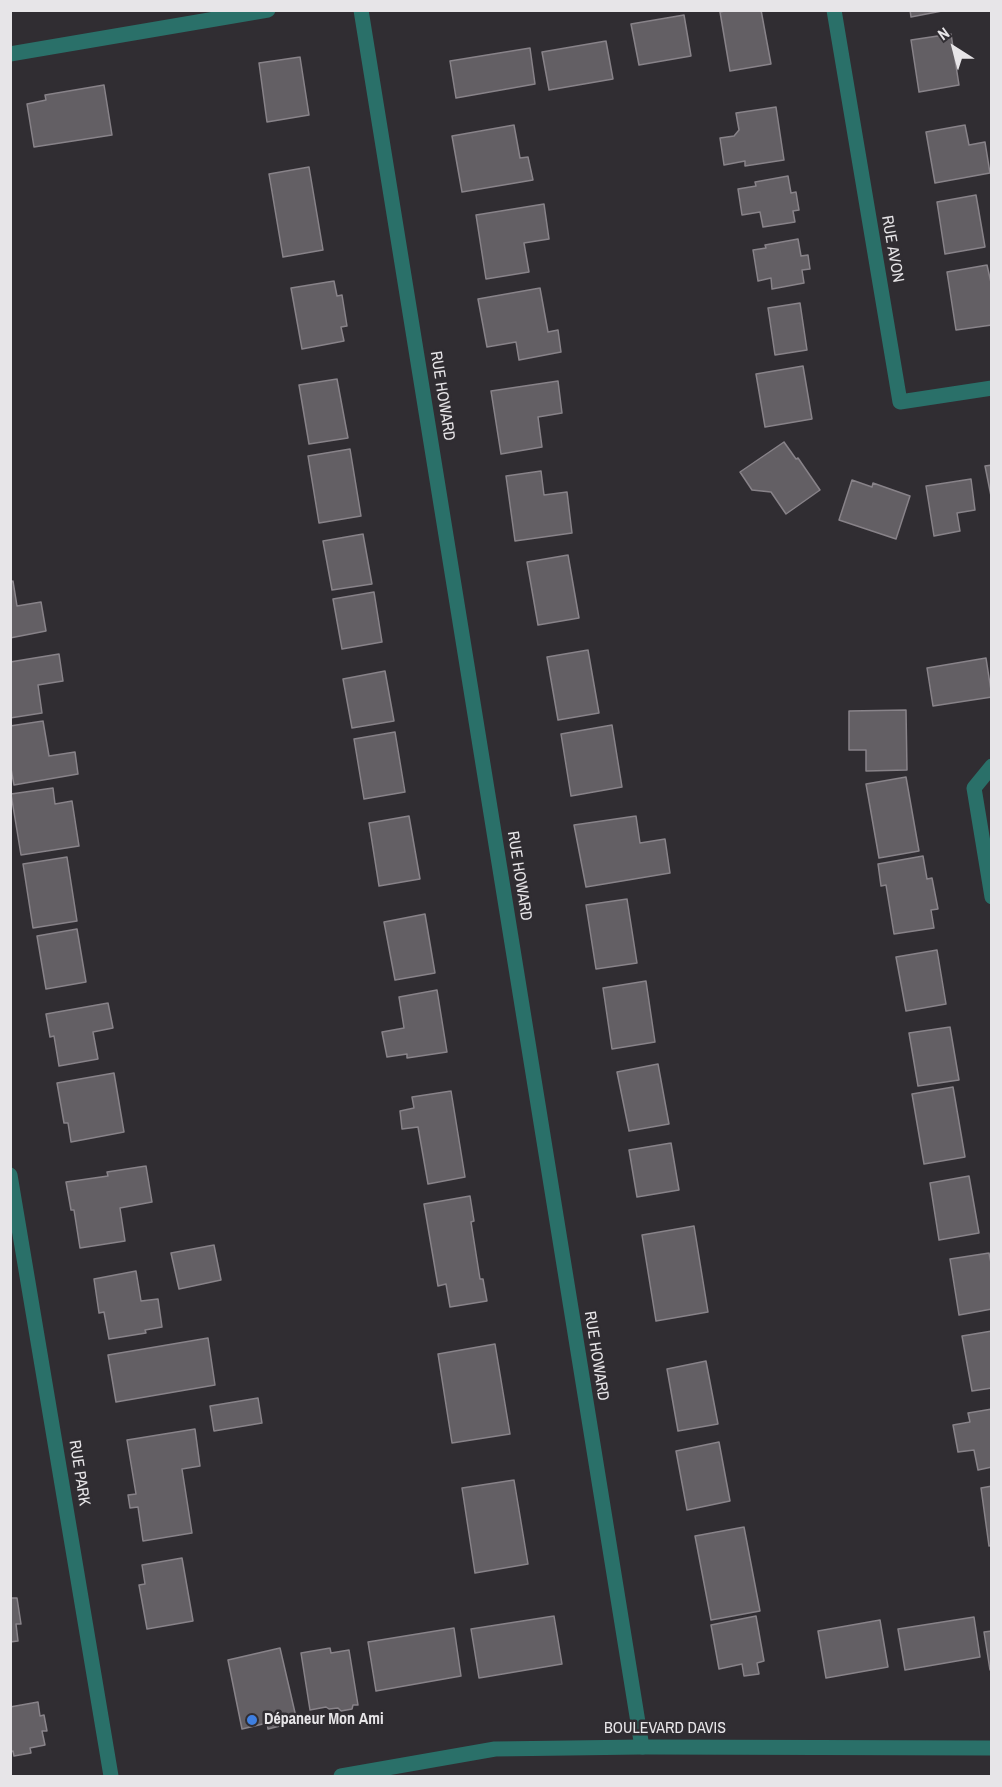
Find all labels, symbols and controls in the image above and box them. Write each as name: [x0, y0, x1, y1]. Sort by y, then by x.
north arrow: [924, 18, 984, 78]
text: N: [933, 22, 954, 45]
street label: RUE AVON: [877, 214, 907, 284]
street label: RUE HOWARD: [425, 350, 459, 442]
street label: RUE HOWARD: [502, 830, 536, 922]
street label: RUE HOWARD: [579, 1310, 613, 1402]
street label: RUE PARK: [64, 1439, 94, 1507]
place label: Dépaneur Mon Ami: [264, 1710, 384, 1730]
marker: Dépaneur Mon Ami: [245, 1713, 259, 1727]
street label: BOULEVARD DAVIS: [604, 1719, 726, 1739]

